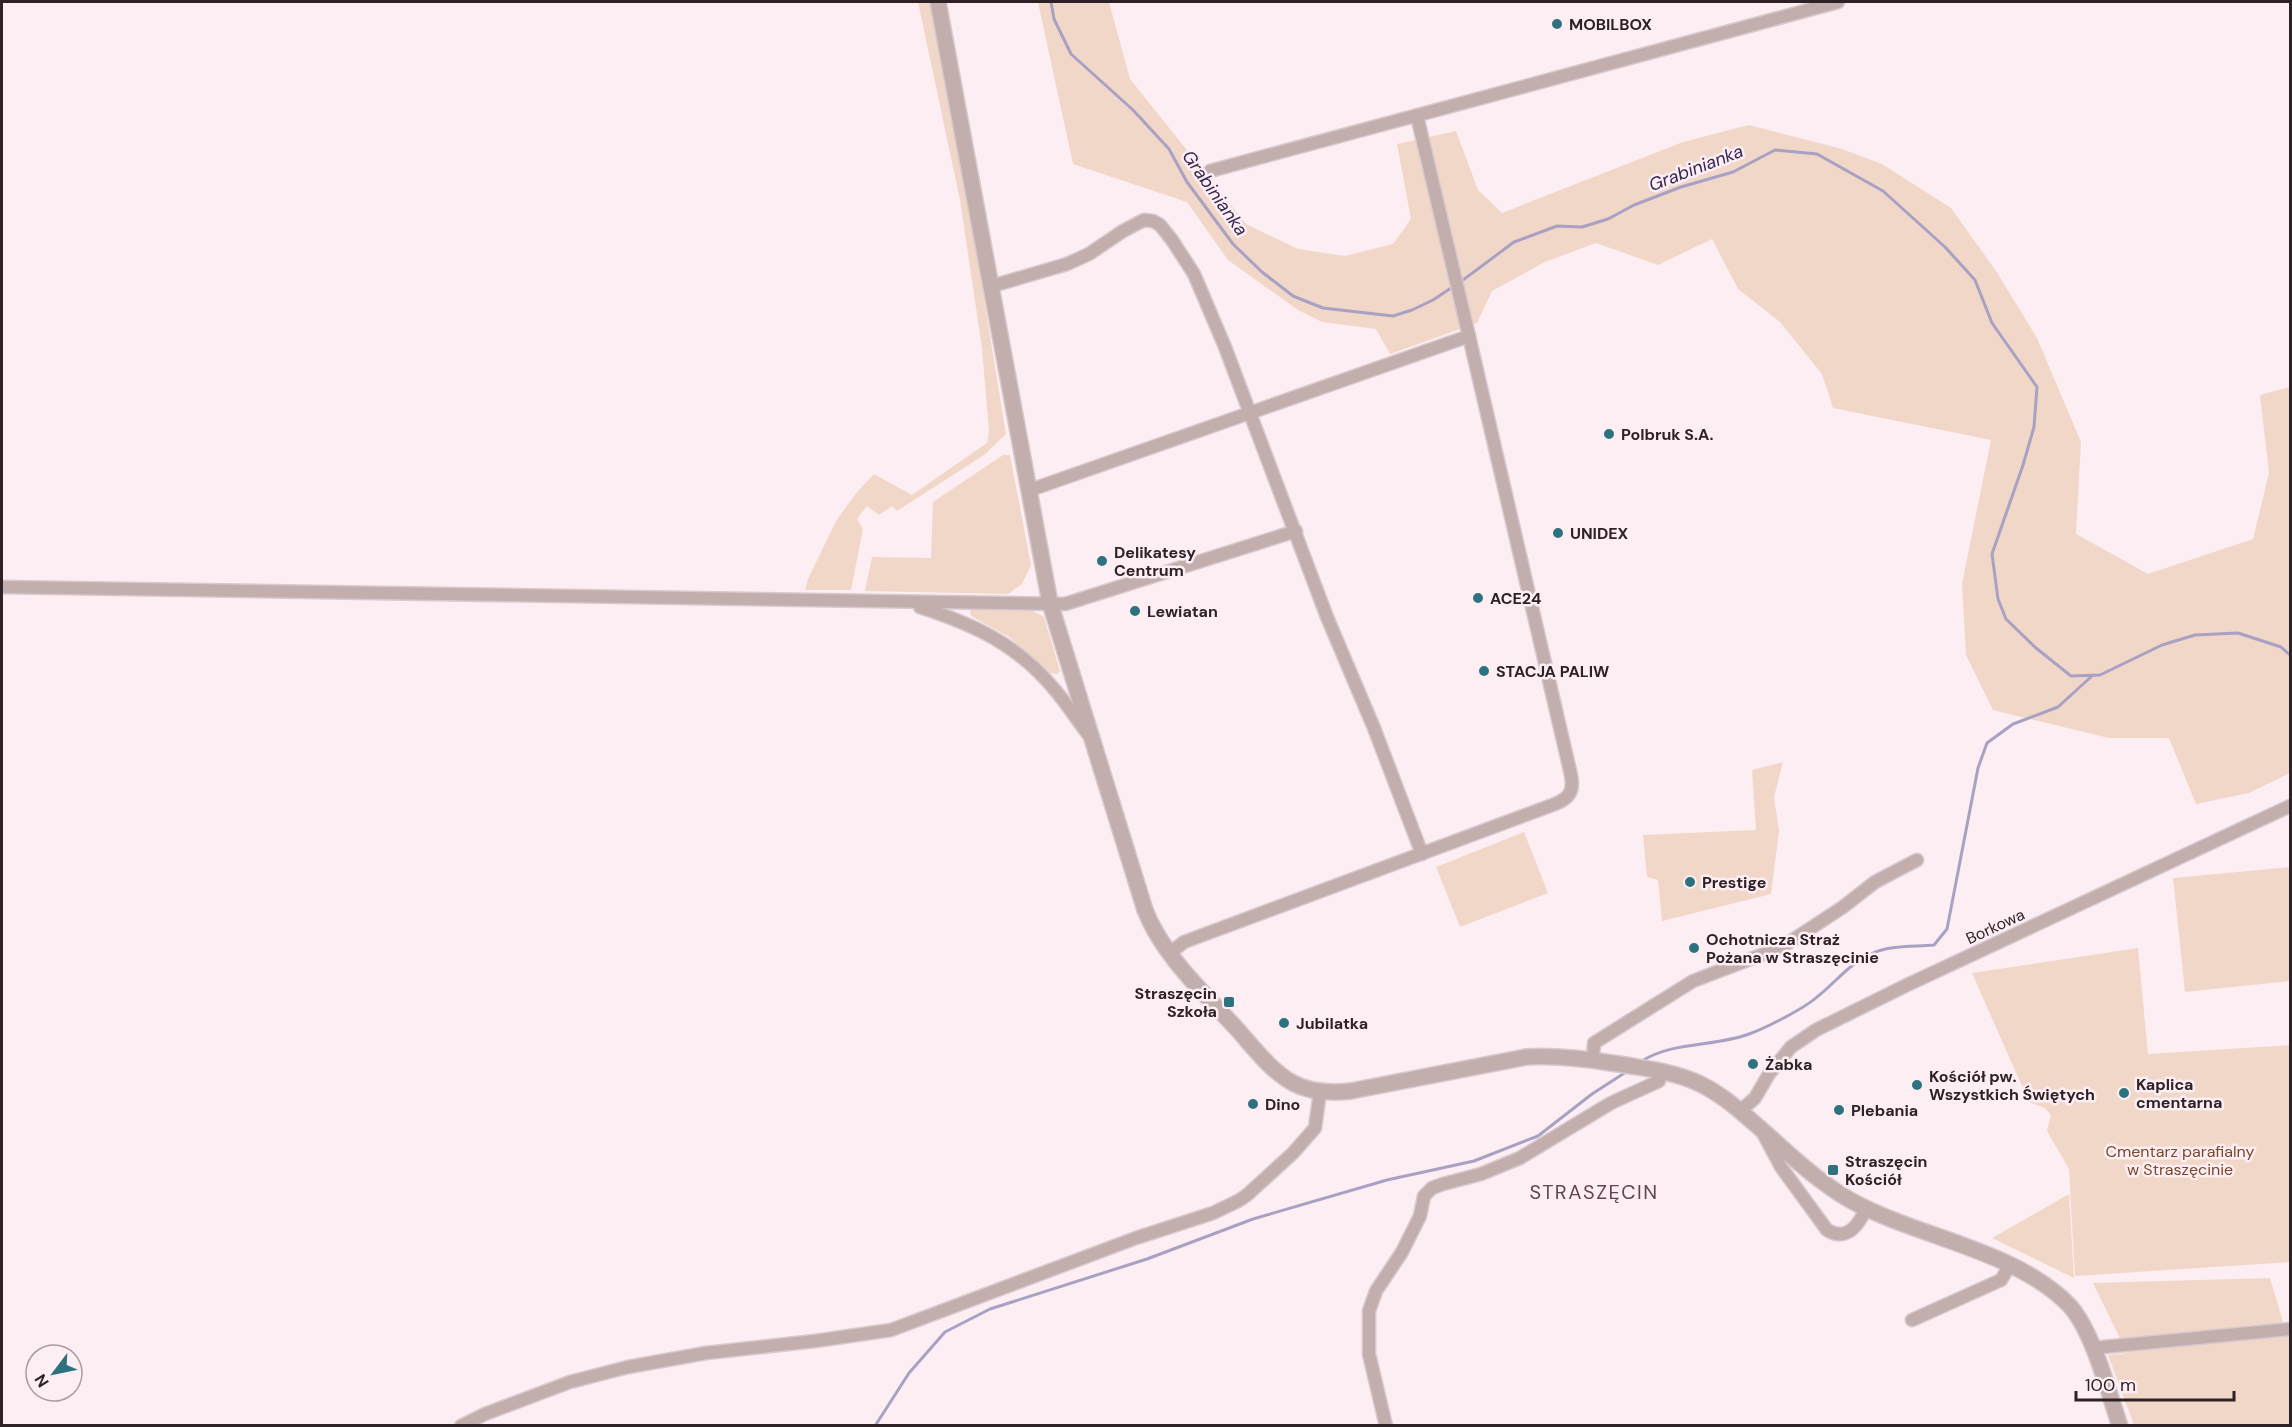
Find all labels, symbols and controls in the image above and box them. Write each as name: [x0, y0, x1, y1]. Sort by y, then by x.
place label: MOBILBOX: [1569, 14, 1652, 35]
marker: MOBILBOX: [1550, 17, 1564, 31]
water label: Grabinianka: [1645, 139, 1747, 197]
water label: Grabinianka: [1177, 145, 1253, 241]
place label: Polbruk S.A.: [1621, 424, 1713, 445]
marker: Polbruk S.A.: [1602, 427, 1616, 441]
place label: UNIDEX: [1570, 523, 1629, 544]
marker: UNIDEX: [1551, 526, 1565, 540]
place label: Delikatesy Centrum: [1114, 542, 1196, 581]
marker: Delikatesy Centrum: [1095, 554, 1109, 568]
place label: ACE24: [1490, 588, 1541, 609]
marker: ACE24: [1471, 591, 1485, 605]
place label: Lewiatan: [1147, 601, 1218, 622]
marker: Lewiatan: [1128, 604, 1142, 618]
place label: STACJA PALIW: [1496, 661, 1609, 682]
marker: STACJA PALIW: [1477, 664, 1491, 678]
place label: Prestige: [1702, 872, 1766, 893]
marker: Prestige: [1683, 875, 1697, 889]
street label: Borkowa: [1963, 904, 2028, 949]
place label: Ochotnicza Straż Pożana w Straszęcinie: [1706, 929, 1879, 968]
marker: Ochotnicza Straż Pożana w Straszęcinie: [1687, 941, 1701, 955]
place label: Straszęcin Szkoła: [1135, 983, 1217, 1022]
marker: Straszęcin Szkoła: [1222, 995, 1236, 1009]
place label: Jubilatka: [1296, 1013, 1368, 1034]
marker: Jubilatka: [1277, 1016, 1291, 1030]
place label: Żabka: [1765, 1054, 1812, 1075]
marker: Żabka: [1746, 1057, 1760, 1071]
place label: Kościół pw. Wszystkich Świętych: [1929, 1066, 2095, 1105]
place label: Kaplica cmentarna: [2136, 1074, 2222, 1113]
marker: Kościół pw. Wszystkich Świętych: [1910, 1078, 1924, 1092]
marker: Kaplica cmentarna: [2117, 1086, 2131, 1100]
place label: Dino: [1265, 1094, 1300, 1115]
marker: Dino: [1246, 1097, 1260, 1111]
place label: Plebania: [1851, 1100, 1918, 1121]
marker: Plebania: [1832, 1103, 1846, 1117]
park label: Cmentarz parafialny w Straszęcinie: [2106, 1141, 2255, 1180]
place label: Straszęcin Kościół: [1845, 1151, 1927, 1190]
marker: Straszęcin Kościół: [1826, 1163, 1840, 1177]
district label: STRASZĘCIN: [1529, 1179, 1659, 1205]
north arrow: [24, 1343, 84, 1403]
scale bar: [2076, 1364, 2234, 1402]
text: N: [30, 1370, 54, 1391]
text: 100 m: [2085, 1373, 2136, 1397]

